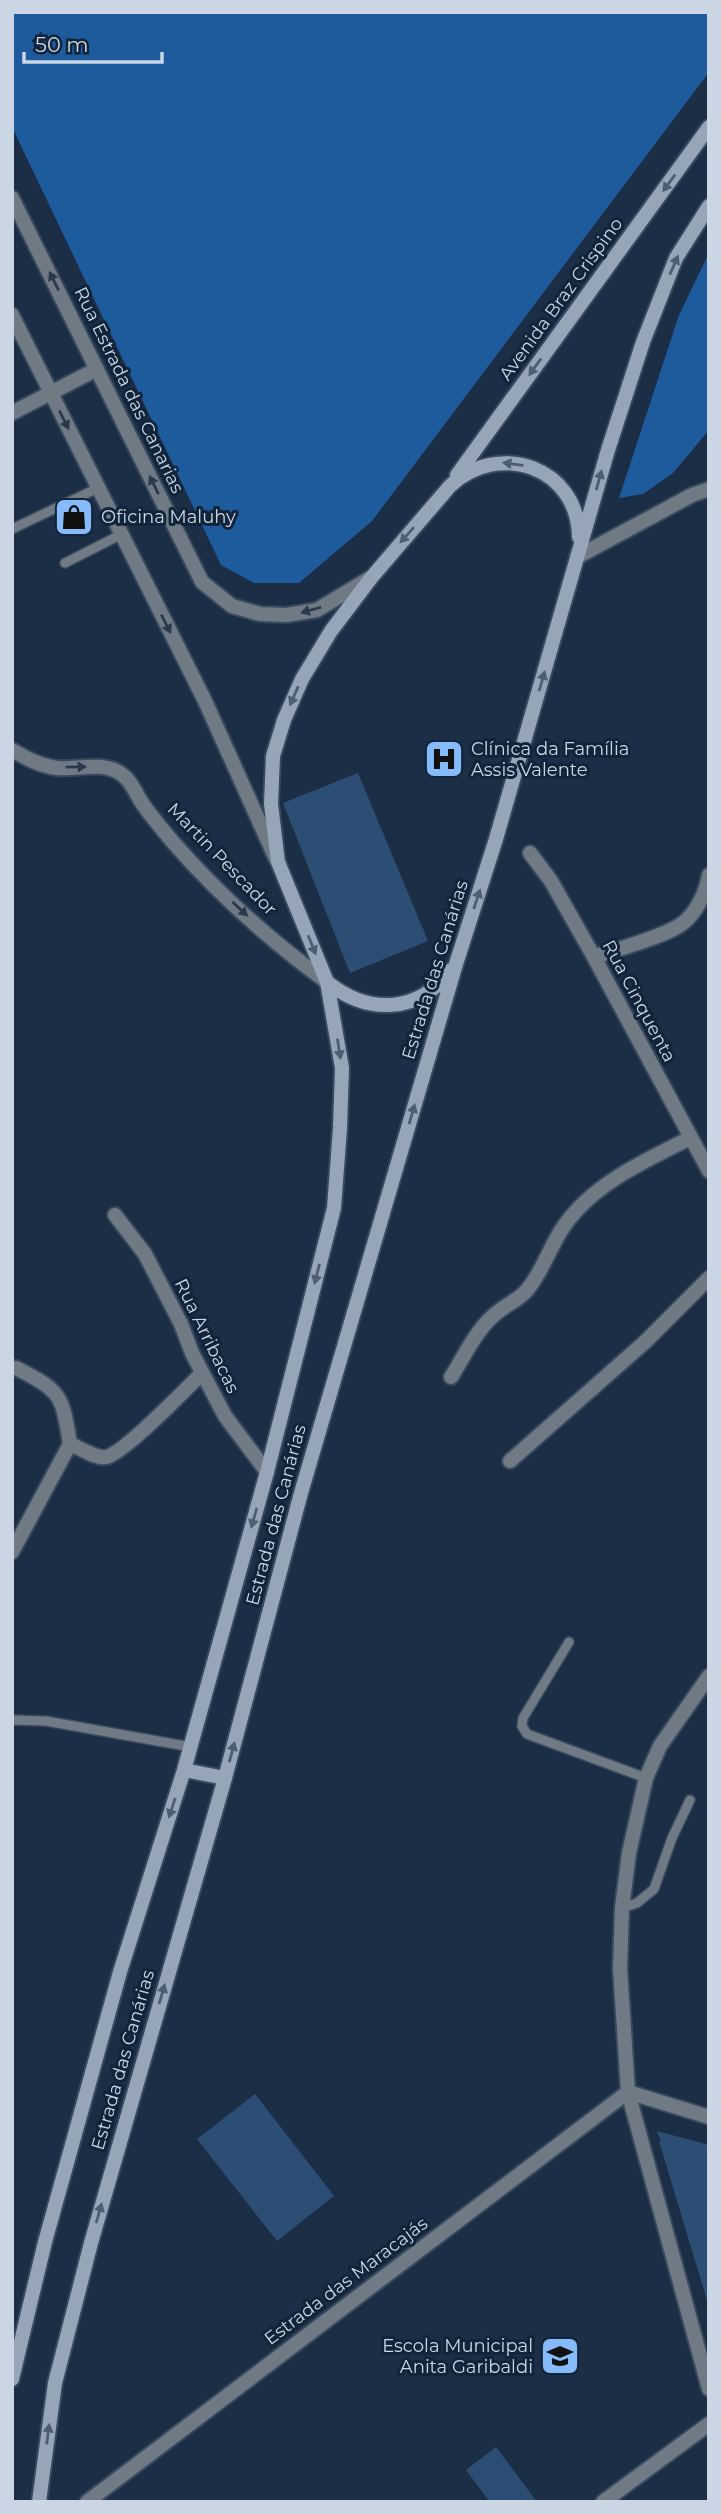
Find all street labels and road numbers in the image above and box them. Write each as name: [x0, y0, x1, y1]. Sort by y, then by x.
street label: Avenida Braz Crispino: [495, 213, 627, 385]
street label: Rua Estrada das Canarias: [69, 283, 189, 497]
street label: Martin Pescador: [163, 798, 281, 920]
street label: Estrada das Canárias: [397, 877, 473, 1062]
street label: Rua Cinquenta: [598, 936, 680, 1066]
street label: Rua Arribacas: [170, 1275, 244, 1397]
street label: Estrada das Canárias: [241, 1422, 311, 1608]
street label: Estrada das Canárias: [87, 1967, 159, 2153]
street label: Estrada das Maracajás: [260, 2212, 432, 2350]

